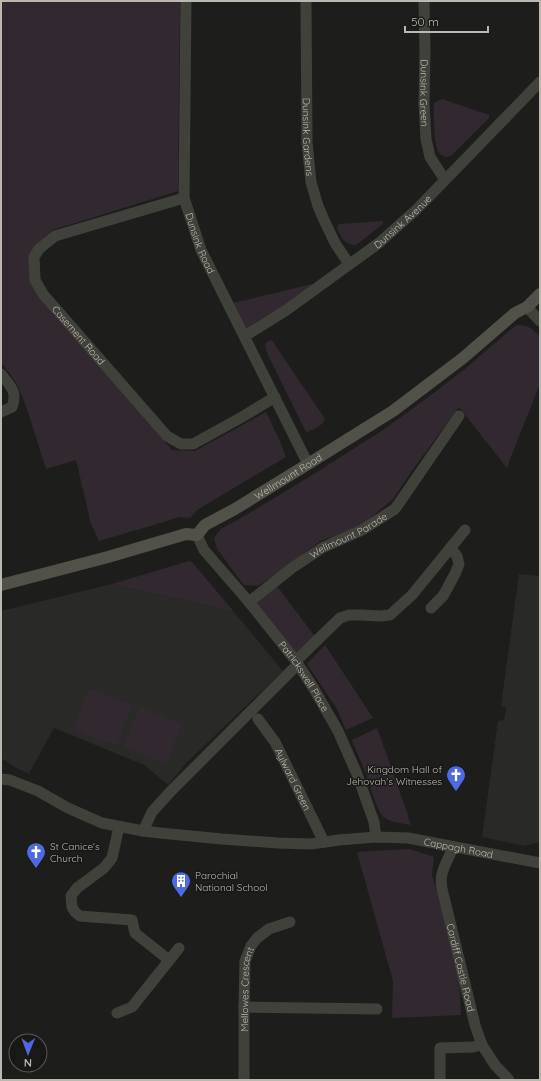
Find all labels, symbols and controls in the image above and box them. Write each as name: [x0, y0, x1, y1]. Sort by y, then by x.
scale bar: [405, 8, 488, 34]
text: 50 m: [411, 14, 439, 29]
street label: Dunsink Green: [417, 59, 432, 127]
street label: Dunsink Gardens: [300, 98, 317, 177]
street label: Dunsink Avenue: [371, 192, 434, 251]
street label: Dunsink Road: [183, 211, 218, 276]
street label: Casement Road: [49, 303, 108, 367]
street label: Wellmount Road: [252, 450, 324, 502]
street label: Wellmount Parade: [307, 509, 390, 561]
street label: Patrickswell Place: [276, 638, 332, 714]
street label: Aylward Green: [272, 746, 314, 812]
place label: Kingdom Hall of Jehovah's Witnesses: [346, 763, 442, 788]
church icon: Kingdom Hall of Jehovah's Witnesses: [445, 764, 467, 792]
street label: Cappagh Road: [423, 835, 494, 861]
place label: St Canice's Church: [50, 840, 100, 865]
church icon: St Canice's Church: [25, 841, 47, 869]
place label: Parochial National School: [195, 869, 268, 894]
building icon: Parochial National School: [170, 870, 192, 898]
street label: Cardiff Castle Road: [444, 922, 478, 1013]
street label: Mellowes Crescent: [237, 944, 257, 1032]
north arrow: [8, 1033, 48, 1073]
text: N: [24, 1056, 32, 1070]

